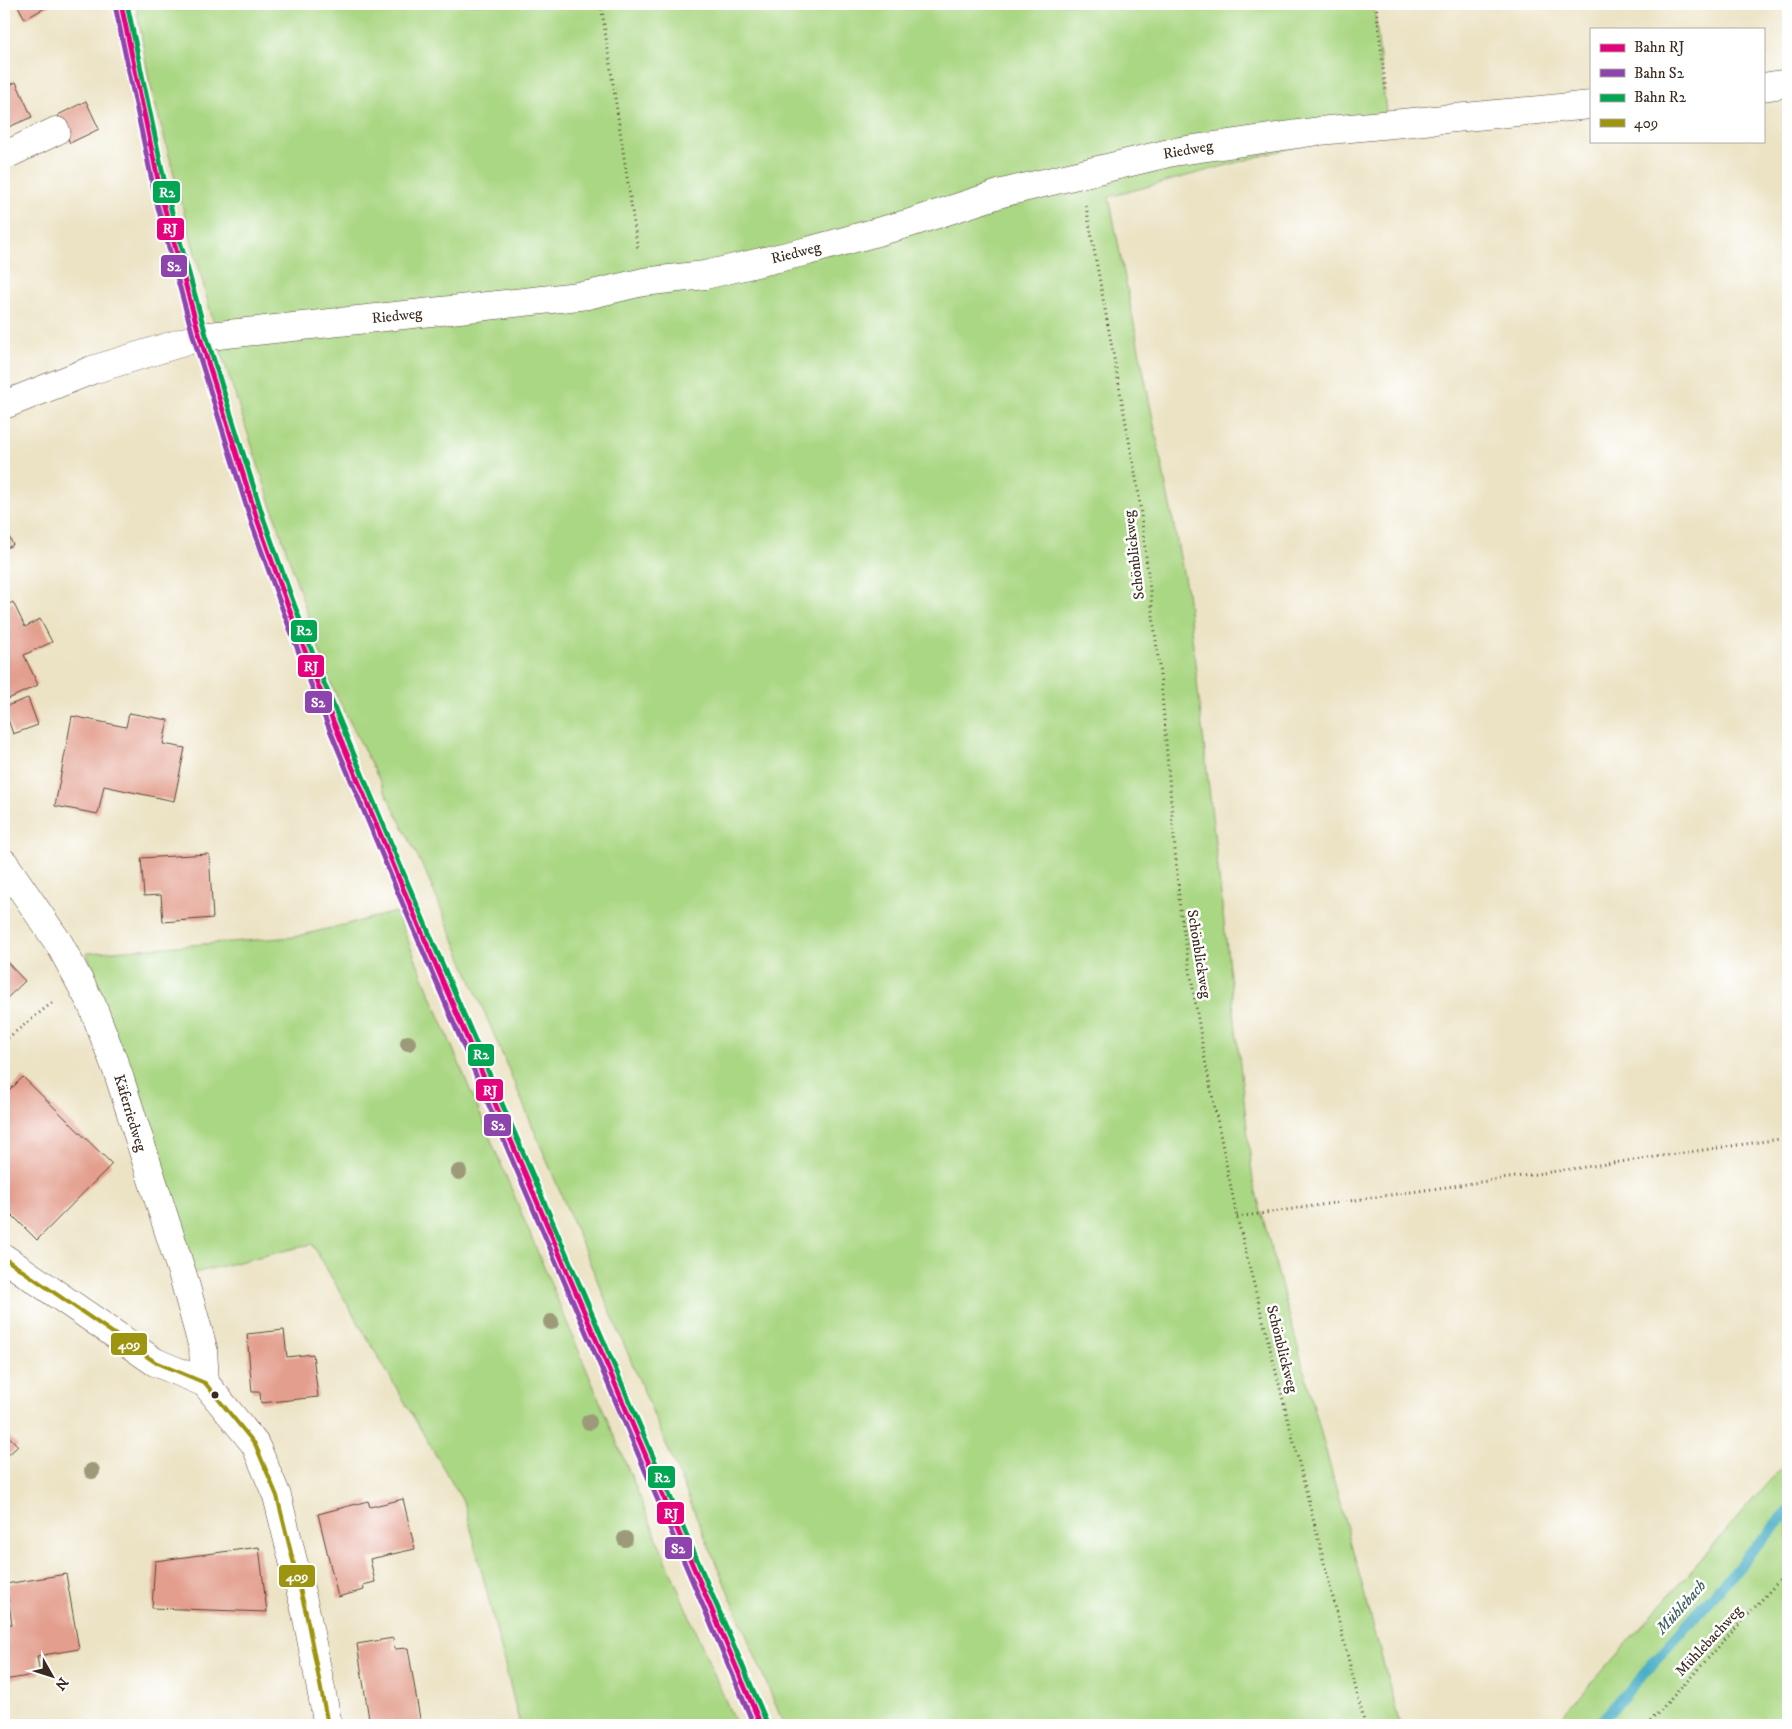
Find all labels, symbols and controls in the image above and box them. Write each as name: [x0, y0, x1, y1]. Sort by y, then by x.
legend: [1590, 28, 1764, 142]
text: Bahn RJ: [1634, 38, 1685, 57]
text: Bahn S2: [1634, 64, 1685, 83]
text: Bahn R2: [1634, 88, 1687, 107]
text: 409: [1634, 114, 1658, 133]
street label: Riedweg: [1161, 136, 1215, 164]
line badge: R2: [152, 180, 181, 204]
text: R2: [159, 184, 176, 202]
line badge: RJ: [156, 217, 185, 241]
text: RJ: [163, 220, 178, 238]
street label: Riedweg: [769, 237, 824, 268]
line badge: S2: [160, 254, 188, 278]
text: S2: [167, 258, 182, 276]
street label: Riedweg: [371, 304, 424, 328]
street label: Schönblickweg: [1119, 509, 1149, 601]
line badge: R2: [290, 619, 318, 643]
text: R2: [296, 622, 313, 640]
line badge: RJ: [297, 654, 325, 678]
text: RJ: [304, 658, 319, 676]
line badge: S2: [304, 690, 333, 714]
text: S2: [311, 694, 326, 712]
street label: Schönblickweg: [1183, 908, 1215, 1000]
line badge: R2: [467, 1043, 495, 1067]
text: R2: [473, 1046, 490, 1064]
street label: Käferriedweg: [109, 1072, 151, 1155]
line badge: RJ: [475, 1078, 504, 1102]
text: RJ: [483, 1082, 498, 1100]
line badge: S2: [483, 1113, 512, 1137]
text: S2: [491, 1117, 506, 1135]
street label: Schönblickweg: [1262, 1303, 1302, 1395]
line badge: 409: [110, 1332, 148, 1356]
text: 409: [117, 1336, 140, 1354]
unlabelled marker: [210, 1390, 220, 1400]
line badge: R2: [647, 1465, 676, 1489]
text: R2: [654, 1469, 671, 1487]
line badge: RJ: [656, 1501, 685, 1525]
text: RJ: [664, 1505, 679, 1523]
line badge: S2: [664, 1536, 693, 1560]
text: S2: [671, 1540, 686, 1558]
line badge: 409: [278, 1564, 316, 1588]
text: 409: [285, 1568, 308, 1586]
water label: Mühlebach: [1651, 1576, 1710, 1639]
street label: Mühlebachweg: [1671, 1601, 1747, 1680]
north arrow: [28, 1652, 78, 1702]
text: N: [50, 1673, 72, 1694]

